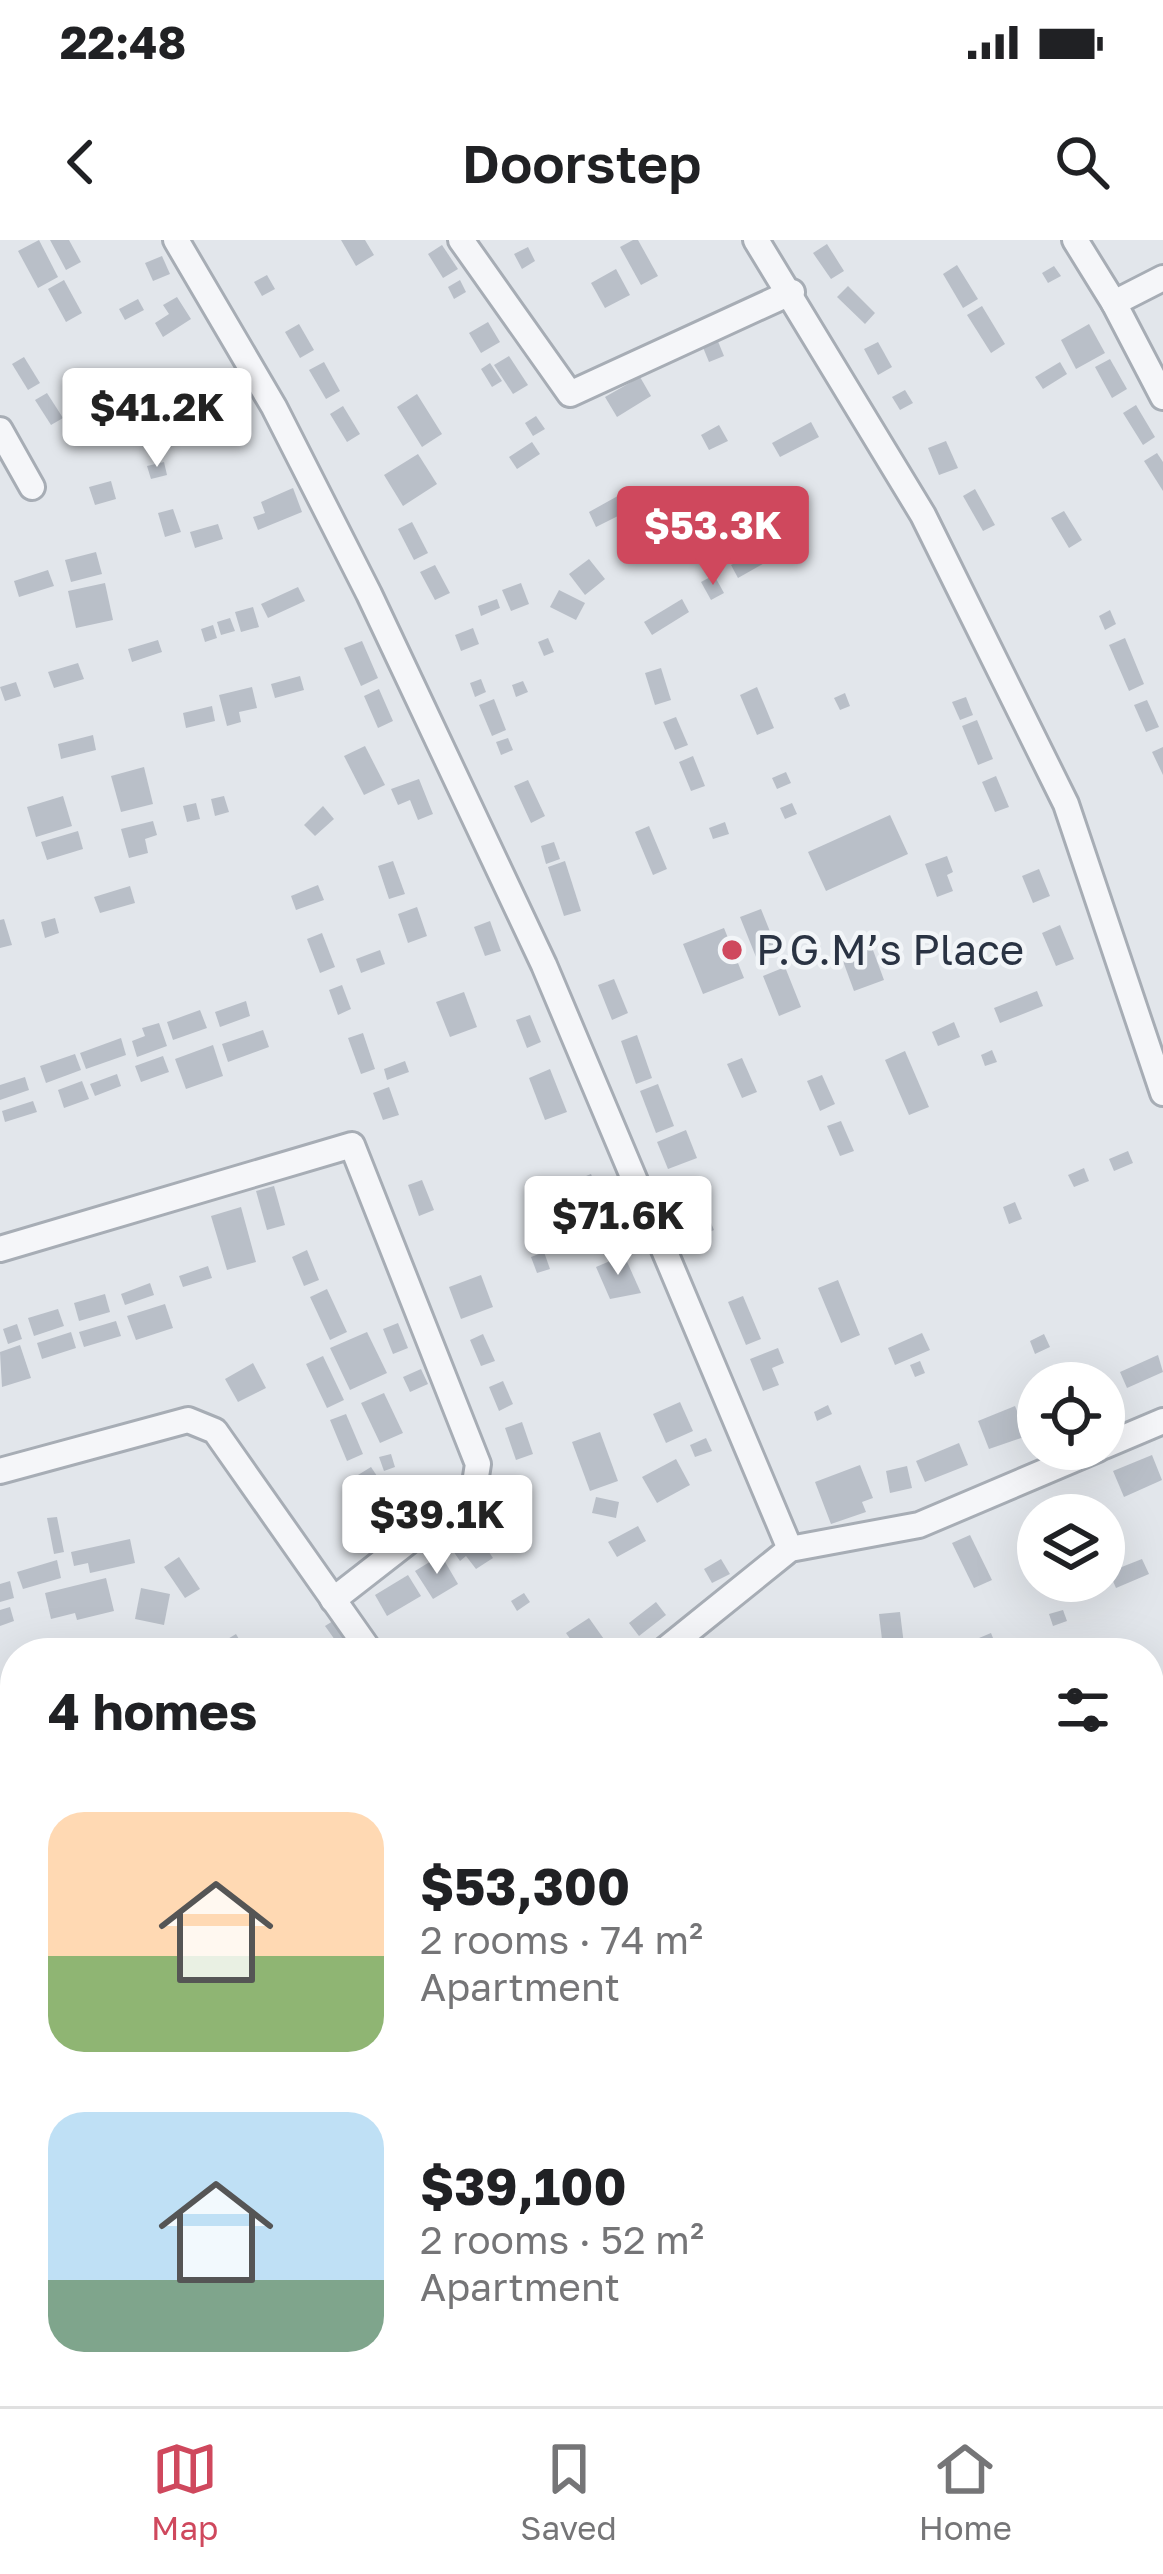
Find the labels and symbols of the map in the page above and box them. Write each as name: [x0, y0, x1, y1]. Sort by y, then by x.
pin: $41.2K: [59, 368, 255, 470]
pin: $53.3K: [615, 486, 811, 588]
place label: P.G.M’s Place: [756, 924, 1024, 974]
marker: P.G.M’s Place: [719, 937, 745, 963]
pin: $71.6K: [520, 1176, 716, 1278]
pin: $39.1K: [339, 1475, 535, 1577]

